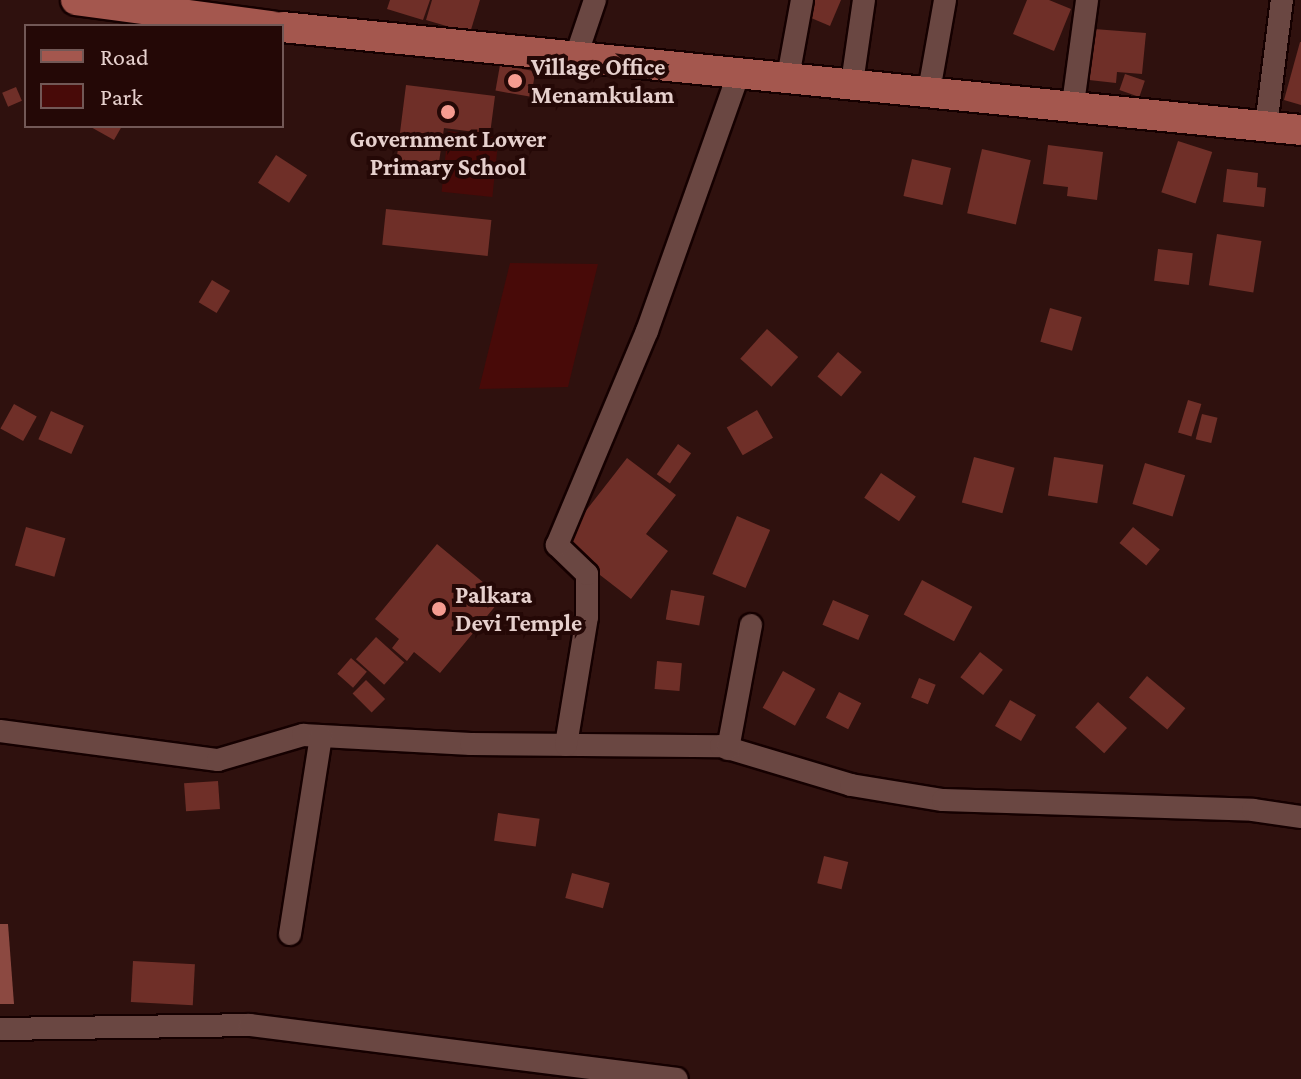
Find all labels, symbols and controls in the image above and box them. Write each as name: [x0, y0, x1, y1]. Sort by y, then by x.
legend: [24, 24, 284, 128]
text: Road: [100, 43, 149, 70]
place label: Village Office Menamkulam: [531, 53, 674, 109]
marker: Village Office Menamkulam: [506, 72, 524, 90]
text: Park: [100, 83, 143, 110]
marker: Government Lower Primary School: [439, 103, 457, 121]
place label: Government Lower Primary School: [350, 125, 546, 181]
place label: Palkara Devi Temple: [455, 581, 582, 637]
marker: Palkara Devi Temple: [430, 600, 448, 618]

